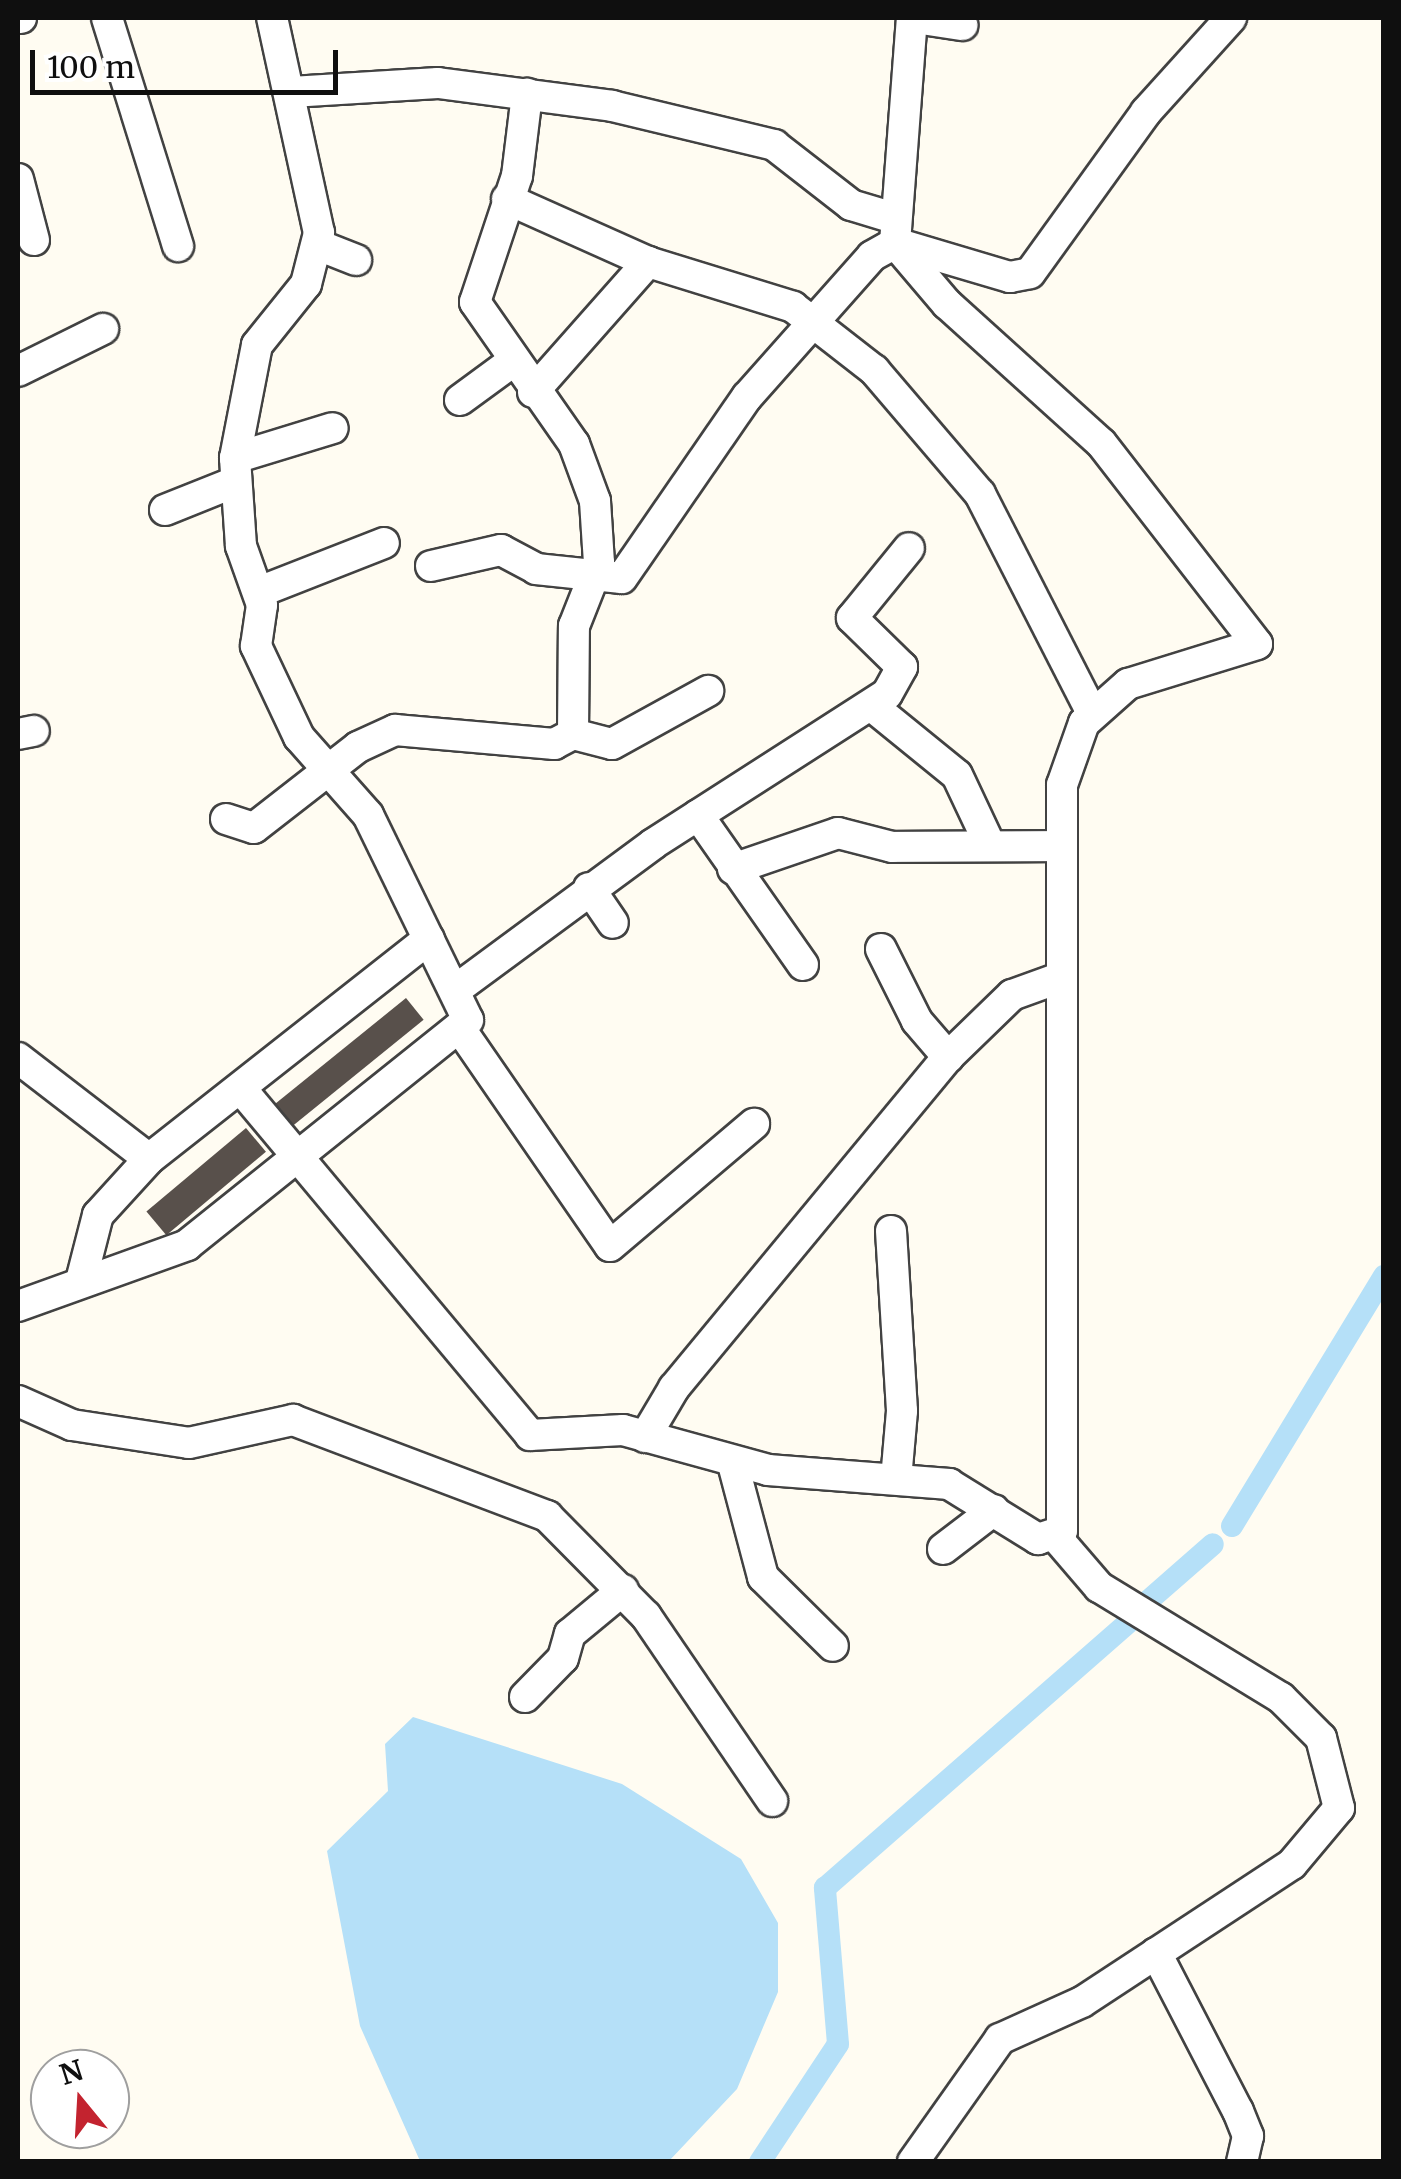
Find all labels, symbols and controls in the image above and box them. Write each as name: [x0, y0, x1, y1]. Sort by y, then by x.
scale bar: [35, 30, 342, 92]
text: 100 m: [47, 48, 135, 86]
north arrow: [30, 2049, 130, 2149]
text: N: [55, 2052, 87, 2093]

